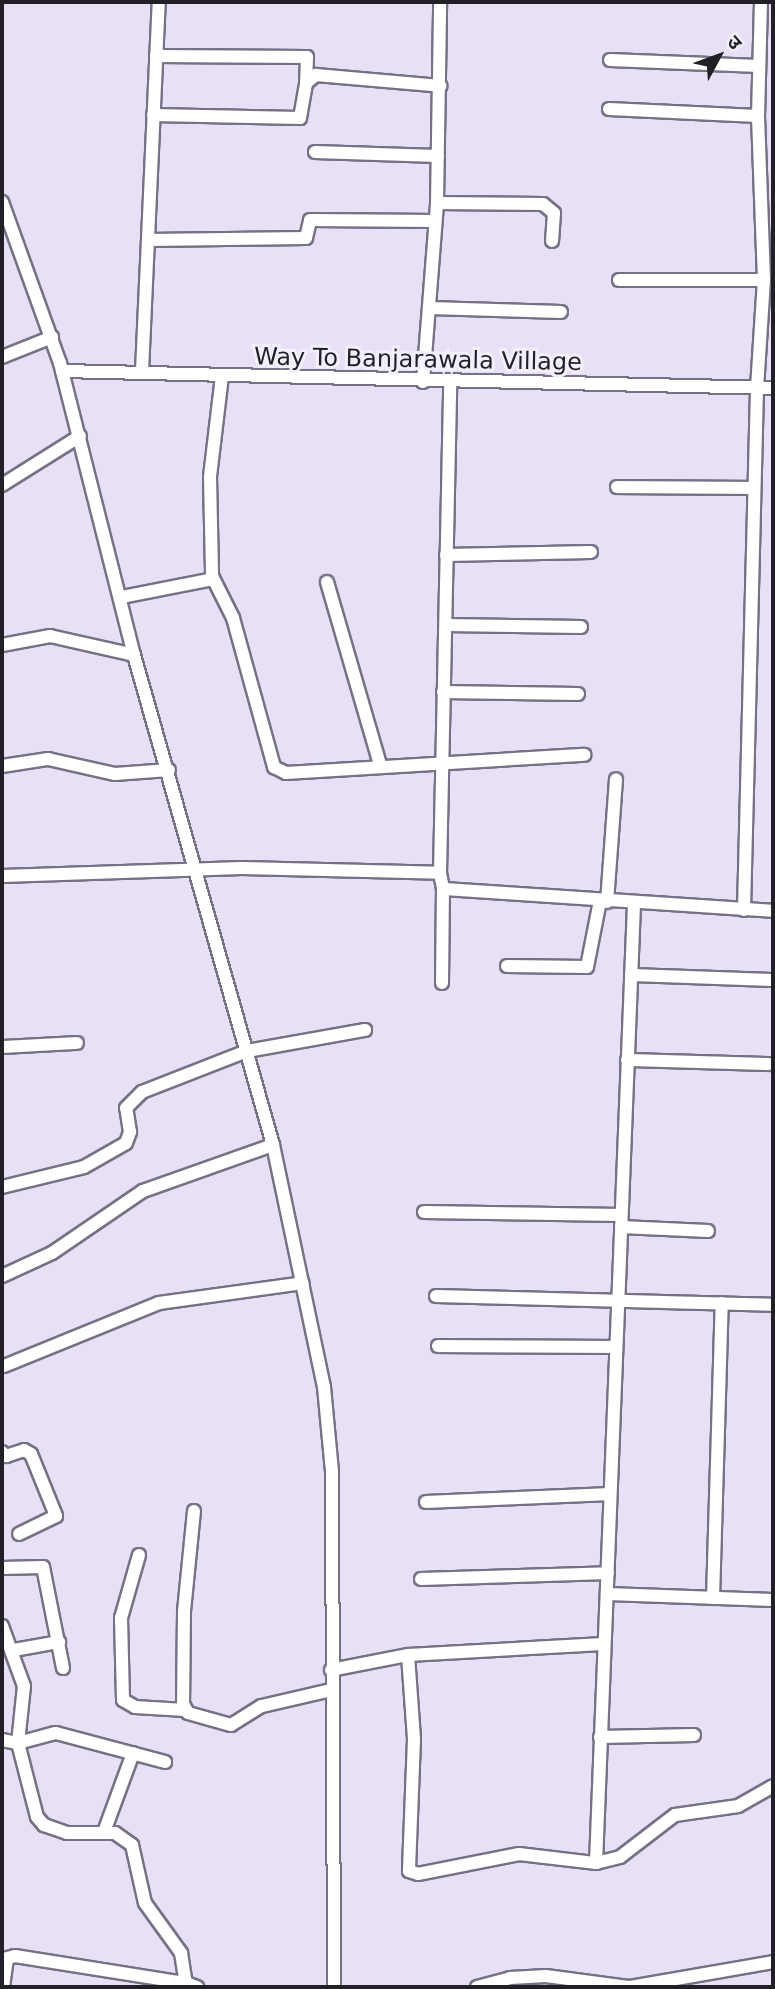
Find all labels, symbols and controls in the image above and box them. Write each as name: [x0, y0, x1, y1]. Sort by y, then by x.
north arrow: [684, 21, 754, 91]
text: उ: [723, 31, 747, 54]
street label: Way To Banjarawala Village: [254, 343, 582, 377]

